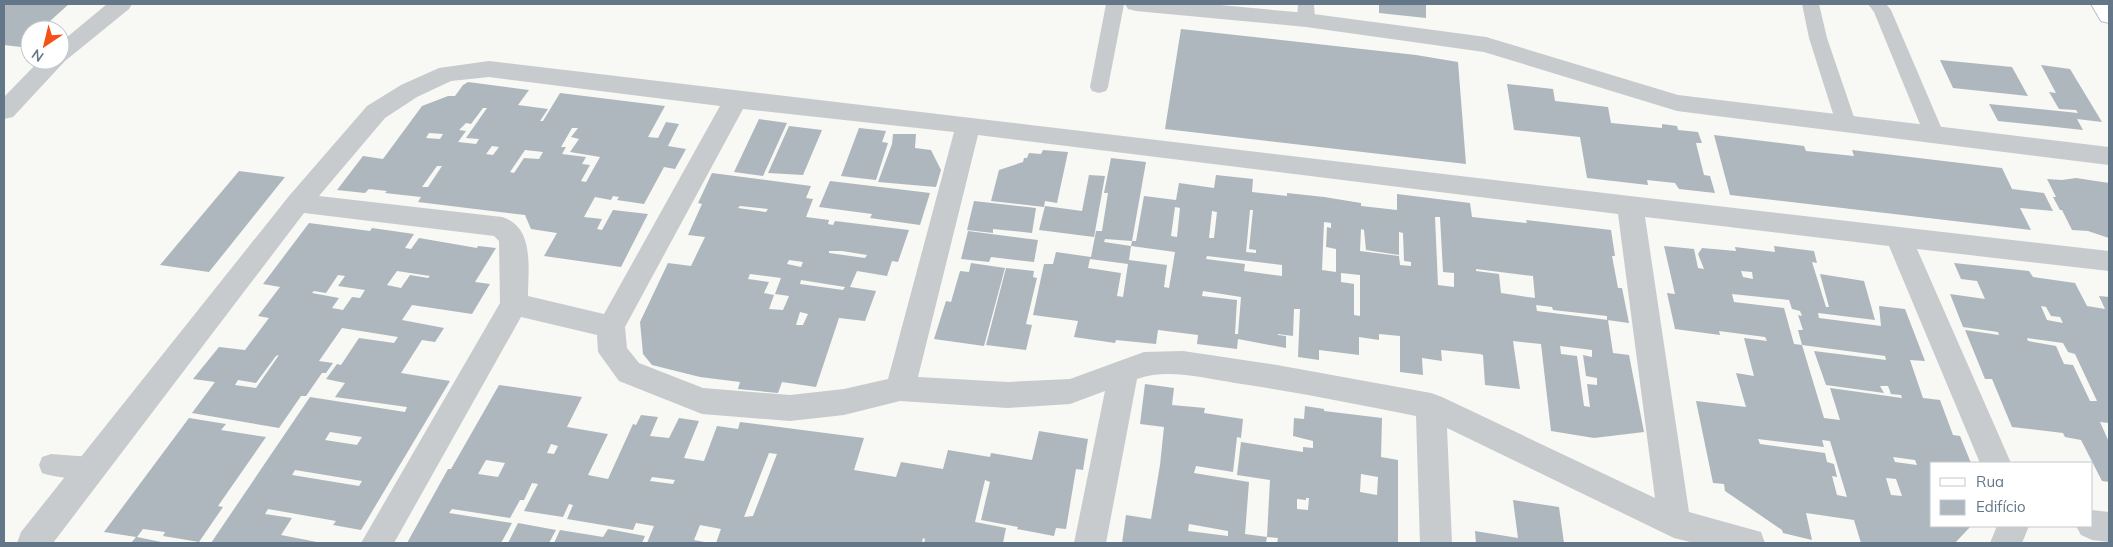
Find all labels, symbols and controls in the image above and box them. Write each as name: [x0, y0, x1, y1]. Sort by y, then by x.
north arrow: [20, 20, 70, 70]
text: N: [28, 45, 47, 66]
legend: [1930, 462, 2093, 527]
text: Rua: [1976, 472, 2004, 491]
text: Edifício: [1976, 497, 2026, 516]

